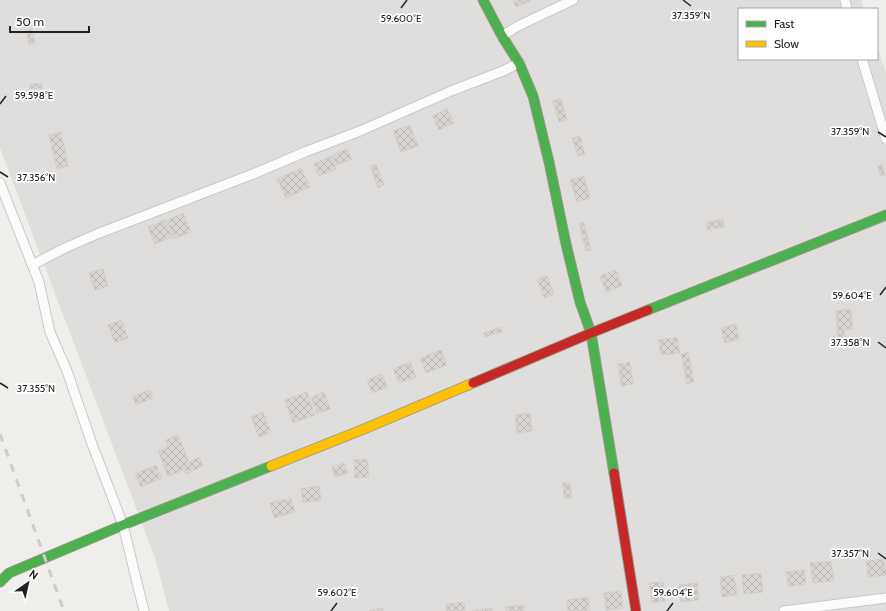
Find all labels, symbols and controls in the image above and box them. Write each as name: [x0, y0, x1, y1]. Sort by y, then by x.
scale bar: [10, 8, 89, 34]
legend: [738, 8, 878, 60]
text: 37.359°N: [672, 9, 710, 22]
text: 59.600°E: [380, 12, 422, 25]
text: 50 m: [16, 14, 44, 29]
text: Fast: [774, 16, 794, 31]
text: Slow: [774, 36, 799, 51]
text: 59.598°E: [15, 89, 54, 102]
text: 37.359°N: [831, 125, 869, 138]
text: 37.356°N: [17, 171, 55, 184]
text: 59.604°E: [832, 289, 872, 302]
text: 37.358°N: [831, 336, 869, 349]
text: 37.355°N: [17, 382, 55, 395]
text: 37.357°N: [831, 547, 869, 560]
north arrow: [8, 563, 48, 603]
text: N: [26, 567, 41, 583]
text: 59.602°E: [317, 586, 357, 599]
text: 59.604°E: [653, 586, 693, 599]

